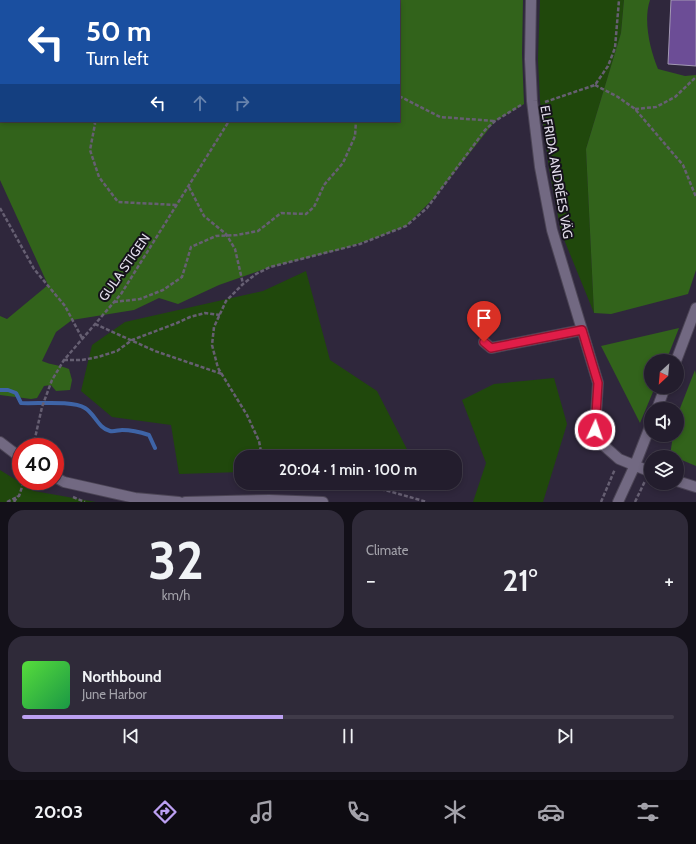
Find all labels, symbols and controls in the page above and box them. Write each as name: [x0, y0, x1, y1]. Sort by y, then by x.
text: 50 m: [86, 14, 151, 48]
icon: left: [20, 16, 72, 68]
text: Turn left: [86, 48, 149, 70]
icon: left: [147, 92, 169, 114]
icon: ahead: [189, 92, 211, 114]
icon: right: [231, 92, 253, 114]
street label: ELFRIDA ANDRÉES VÄG: [537, 104, 578, 240]
street label: GULA STIGEN: [95, 230, 153, 304]
pin: [467, 301, 501, 342]
icon: arrive: [473, 307, 495, 329]
north arrow: [644, 354, 684, 394]
map controls: [644, 354, 684, 490]
button: sound: [644, 402, 684, 442]
position arrow: [574, 409, 616, 451]
speed limit sign: 40: [12, 438, 64, 490]
button: layers: [644, 450, 684, 490]
text: 20:04 · 1 min · 100 m: [279, 461, 417, 479]
text: 32: [148, 529, 204, 592]
text: Climate: [366, 542, 408, 558]
text: 21°: [502, 562, 538, 599]
text: −: [366, 567, 376, 594]
text: +: [664, 567, 674, 594]
text: km/h: [162, 587, 190, 603]
text: Northbound: [82, 668, 162, 686]
text: June Harbor: [82, 686, 147, 702]
icon: previous: [120, 725, 142, 747]
icon: pause: [337, 725, 359, 747]
icon: next: [554, 725, 576, 747]
icon: directions: [151, 798, 179, 826]
icon: music: [248, 798, 276, 826]
icon: phone: [344, 798, 372, 826]
icon: climate: [441, 798, 469, 826]
icon: car: [537, 798, 565, 826]
icon: filters: [634, 798, 662, 826]
text: 20:03: [34, 801, 83, 823]

